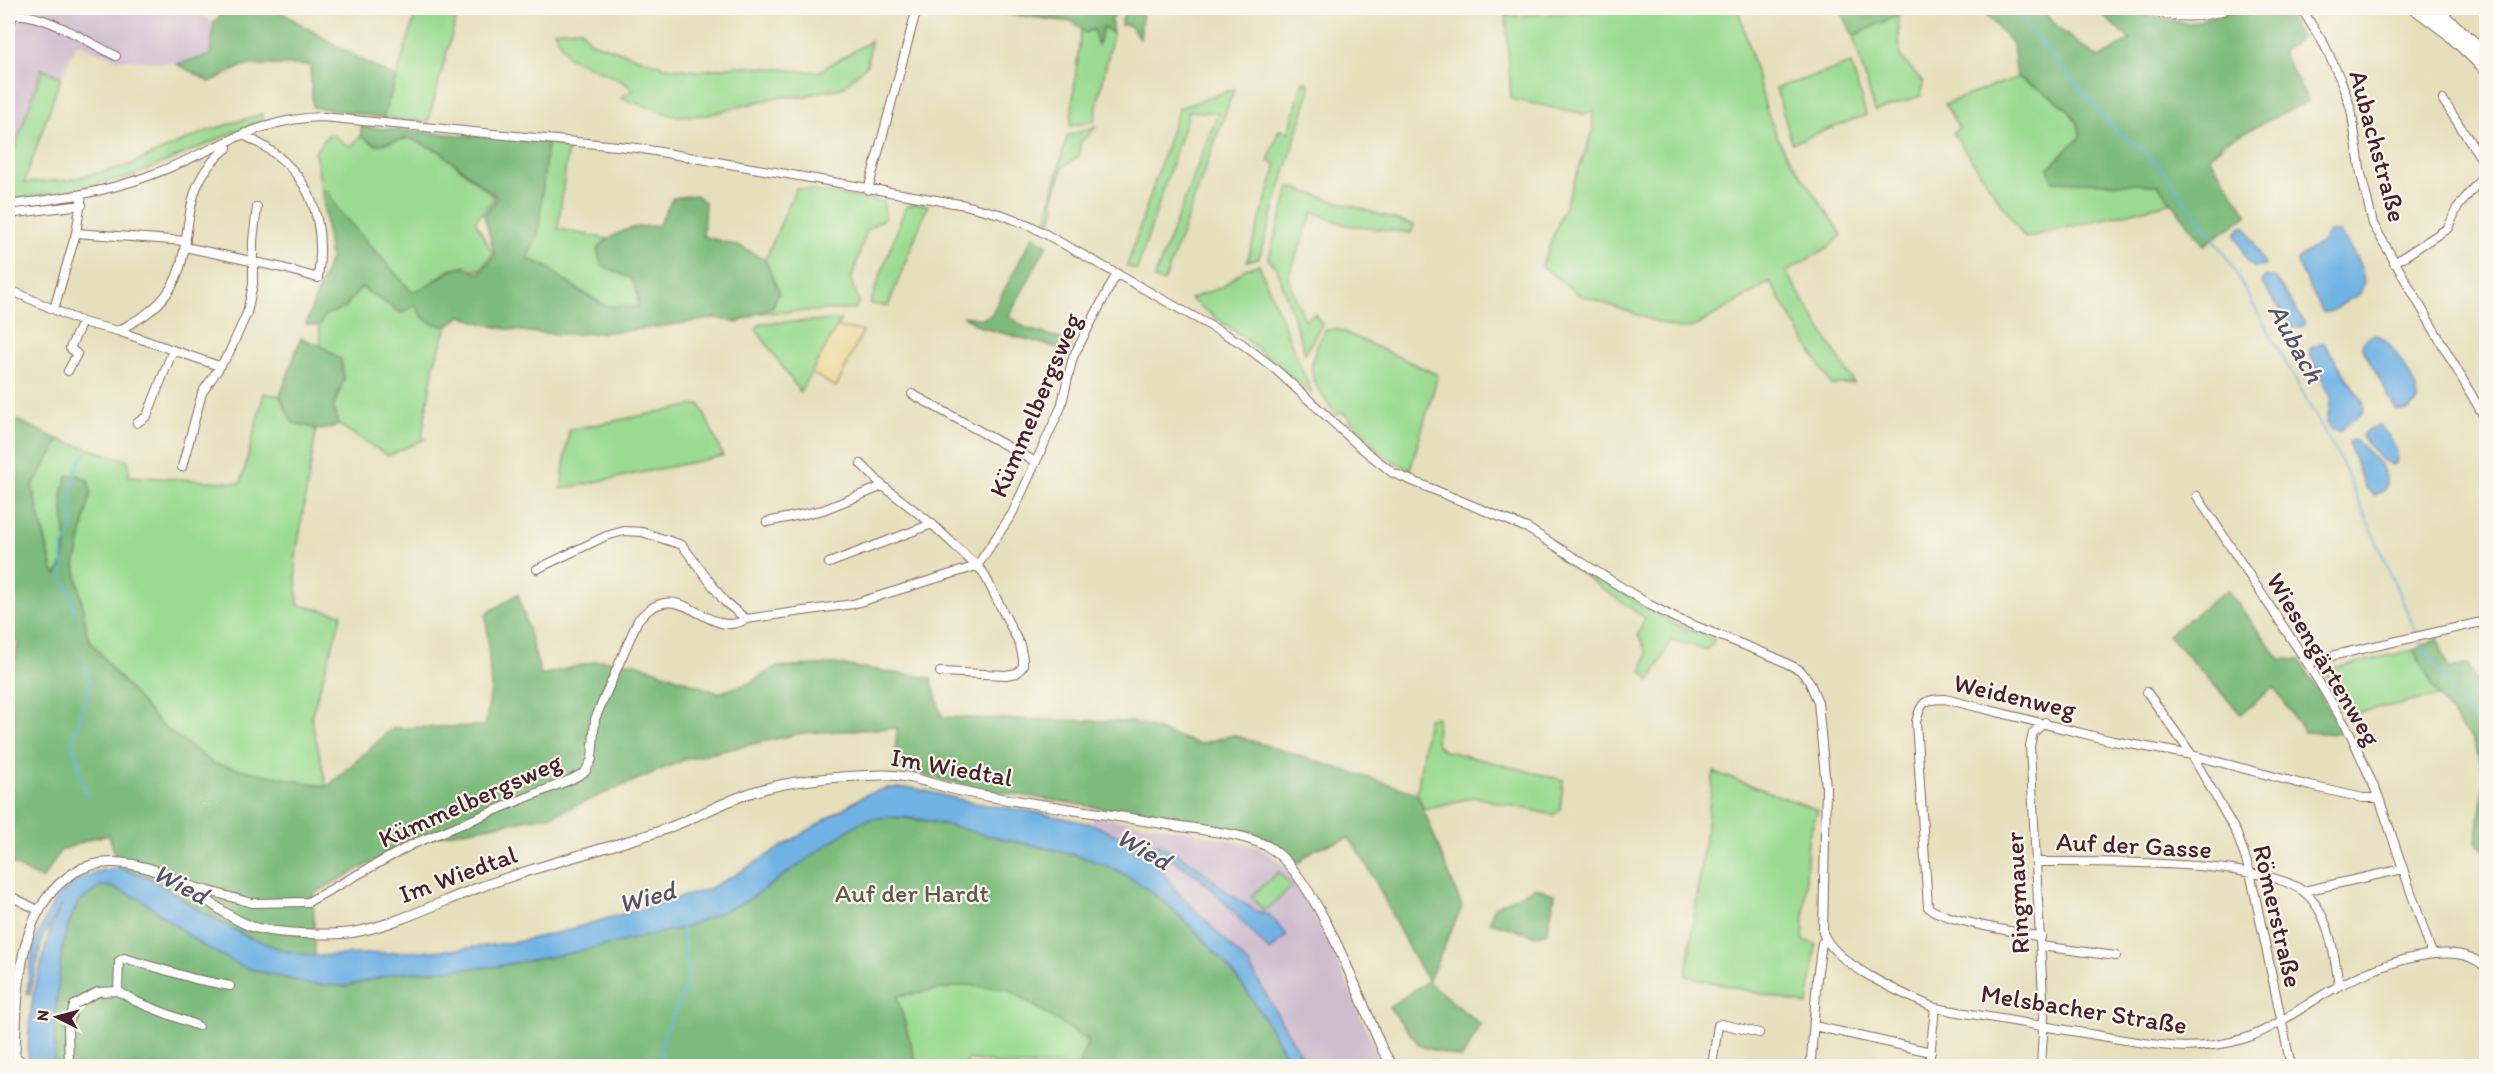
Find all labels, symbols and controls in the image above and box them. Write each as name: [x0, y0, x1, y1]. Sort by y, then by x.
street label: Aubachstraße: [2342, 66, 2414, 226]
water label: Aubach: [2261, 297, 2332, 389]
street label: Kümmelbergsweg: [982, 307, 1089, 502]
street label: Wiesengärtenweg: [2260, 567, 2389, 752]
street label: Weidenweg: [1951, 666, 2080, 726]
street label: Im Wiedtal: [889, 741, 1015, 793]
street label: Kümmelbergsweg: [373, 745, 567, 855]
water label: Wied: [1111, 820, 1179, 878]
street label: Auf der Gasse: [2055, 825, 2213, 865]
street label: Ringmauer: [1998, 831, 2036, 955]
street label: Im Wiedtal: [395, 838, 521, 910]
street label: Römerstraße: [2246, 842, 2310, 990]
water label: Wied: [148, 855, 216, 913]
water label: Wied: [615, 873, 681, 920]
park label: Auf der Hardt: [835, 877, 989, 909]
street label: Melsbacher Straße: [1979, 977, 2189, 1041]
north arrow: [27, 987, 87, 1047]
text: N: [33, 1009, 53, 1022]

